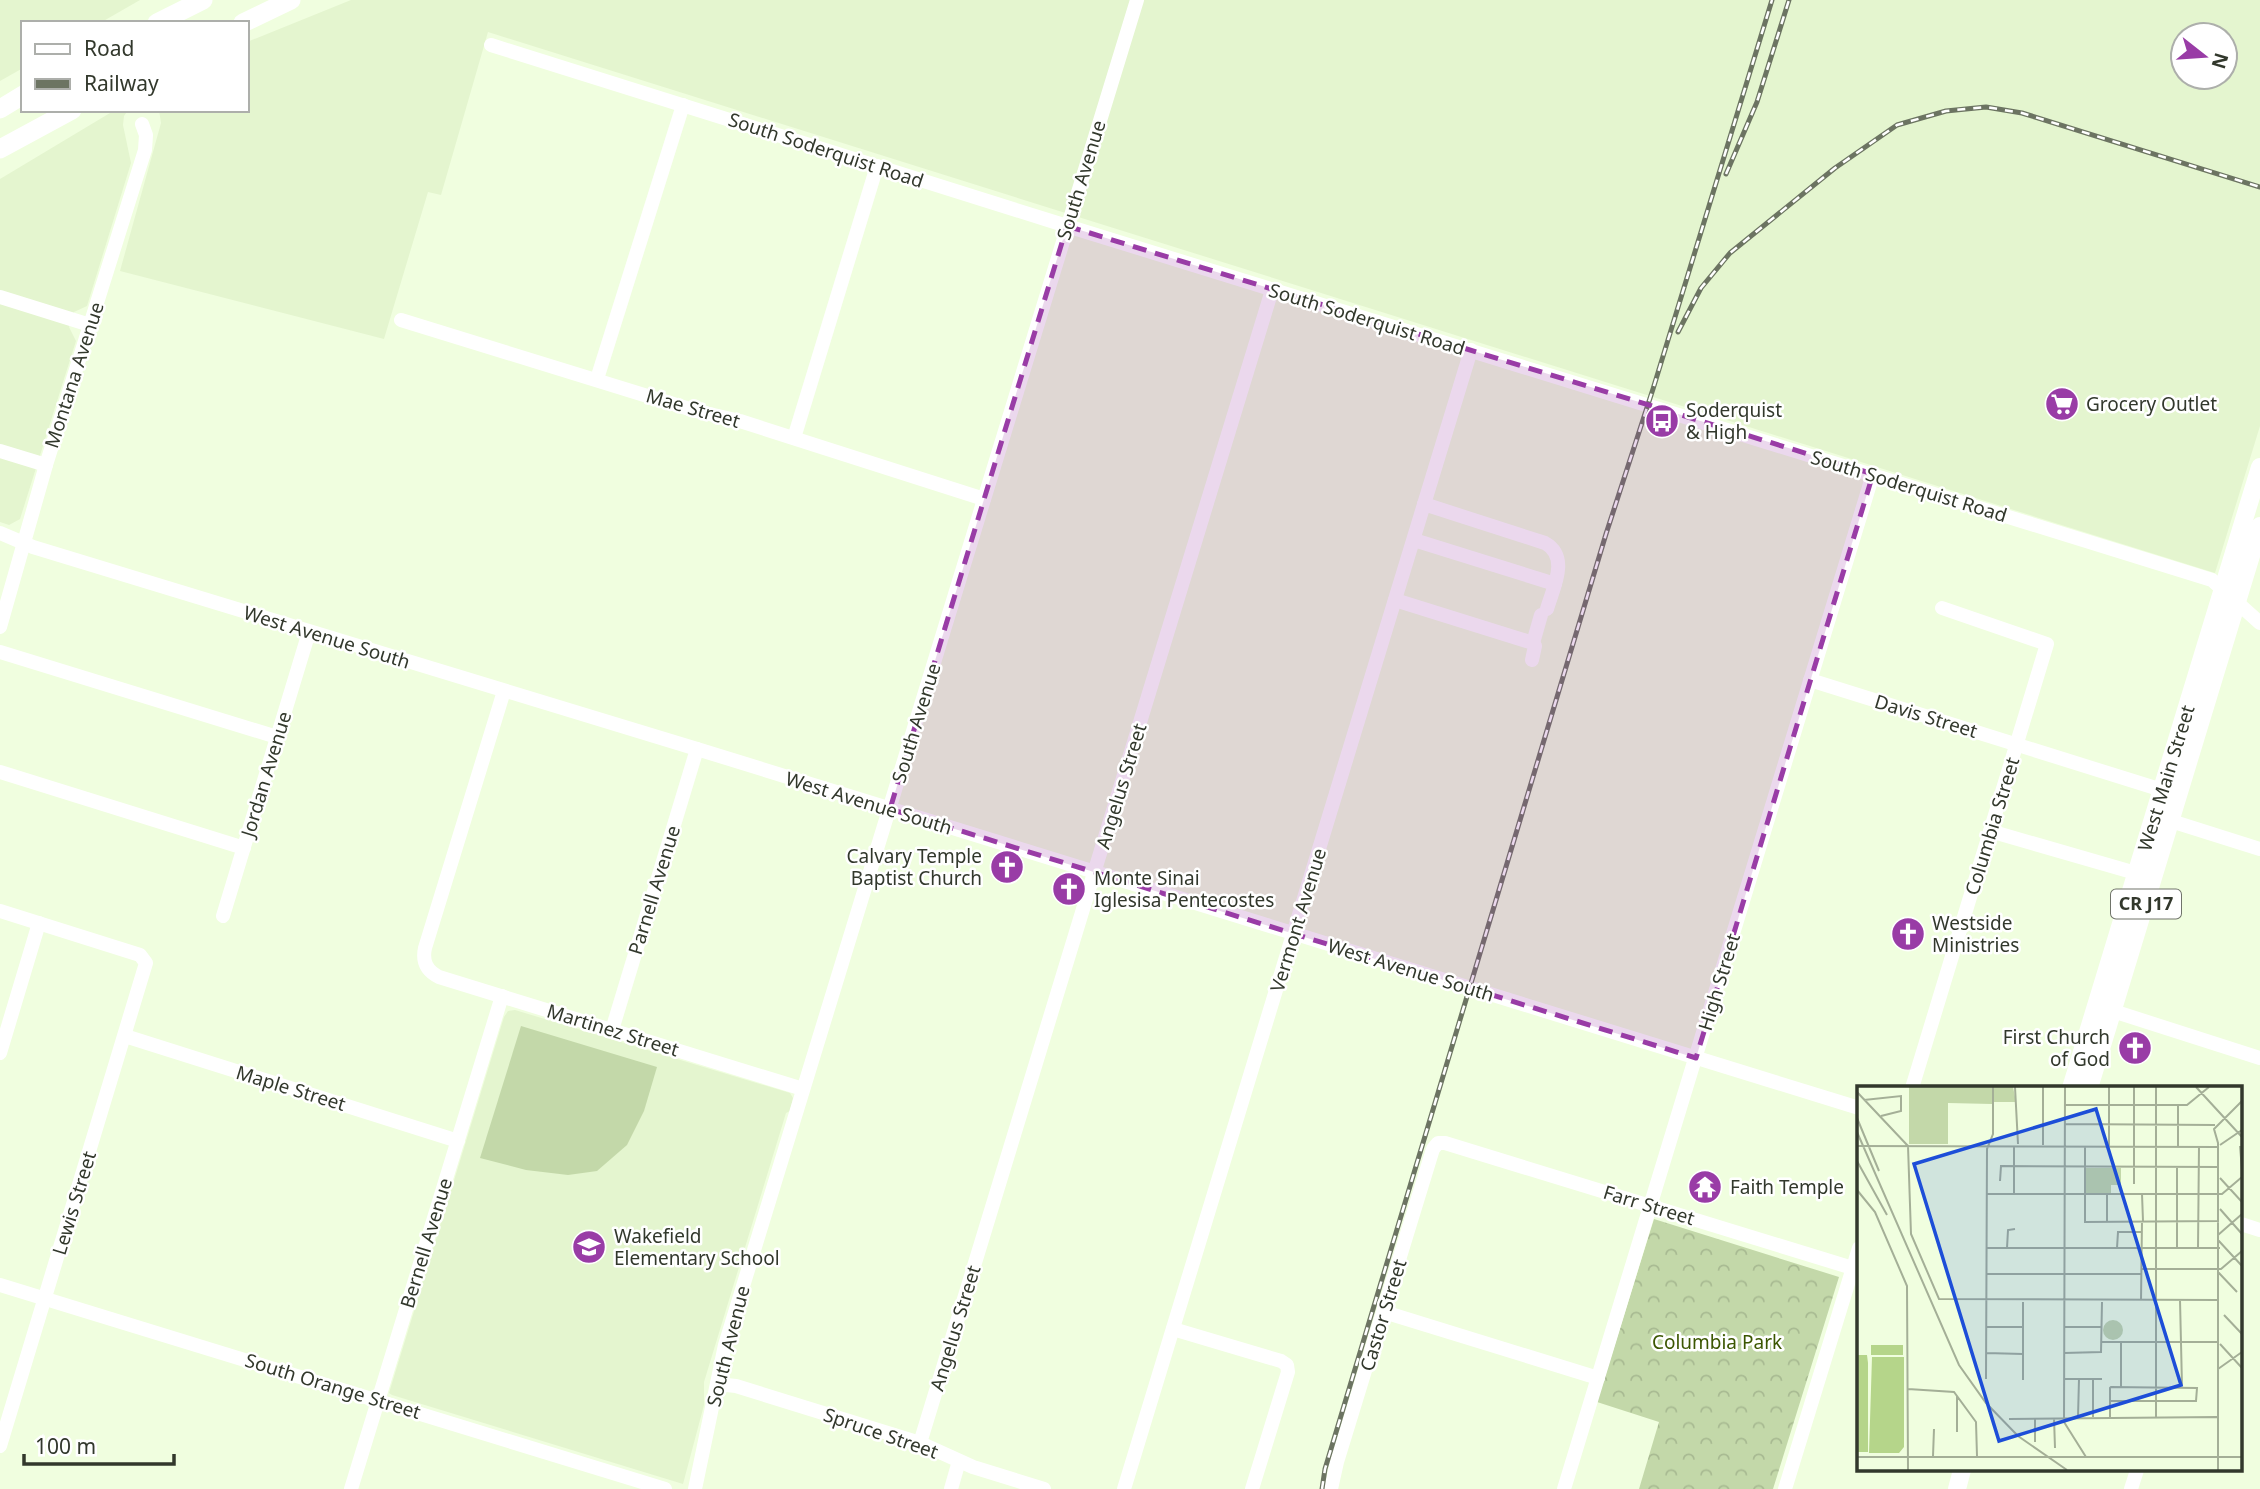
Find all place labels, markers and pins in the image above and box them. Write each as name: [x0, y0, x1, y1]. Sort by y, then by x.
supermarket icon: Grocery Outlet: [2043, 385, 2081, 423]
place label: Grocery Outlet: [2086, 391, 2217, 417]
place label: Soderquist & High: [1686, 397, 1782, 445]
bus stop icon: Soderquist & High: [1643, 402, 1681, 440]
place label: Calvary Temple Baptist Church: [847, 843, 982, 891]
church icon: Calvary Temple Baptist Church: [988, 848, 1026, 886]
place label: Monte Sinai Iglesisa Pentecostes: [1094, 865, 1274, 913]
church icon: Monte Sinai Iglesisa Pentecostes: [1050, 870, 1088, 908]
place label: Westside Ministries: [1932, 910, 2019, 958]
church icon: Westside Ministries: [1889, 915, 1927, 953]
place label: First Church of God: [2003, 1024, 2110, 1072]
church icon: First Church of God: [2116, 1029, 2154, 1067]
temple icon: Faith Temple: [1686, 1168, 1724, 1206]
place label: Faith Temple: [1730, 1174, 1844, 1200]
place label: Wakefield Elementary School: [614, 1223, 780, 1271]
school or university icon: Wakefield Elementary School: [570, 1228, 608, 1266]

